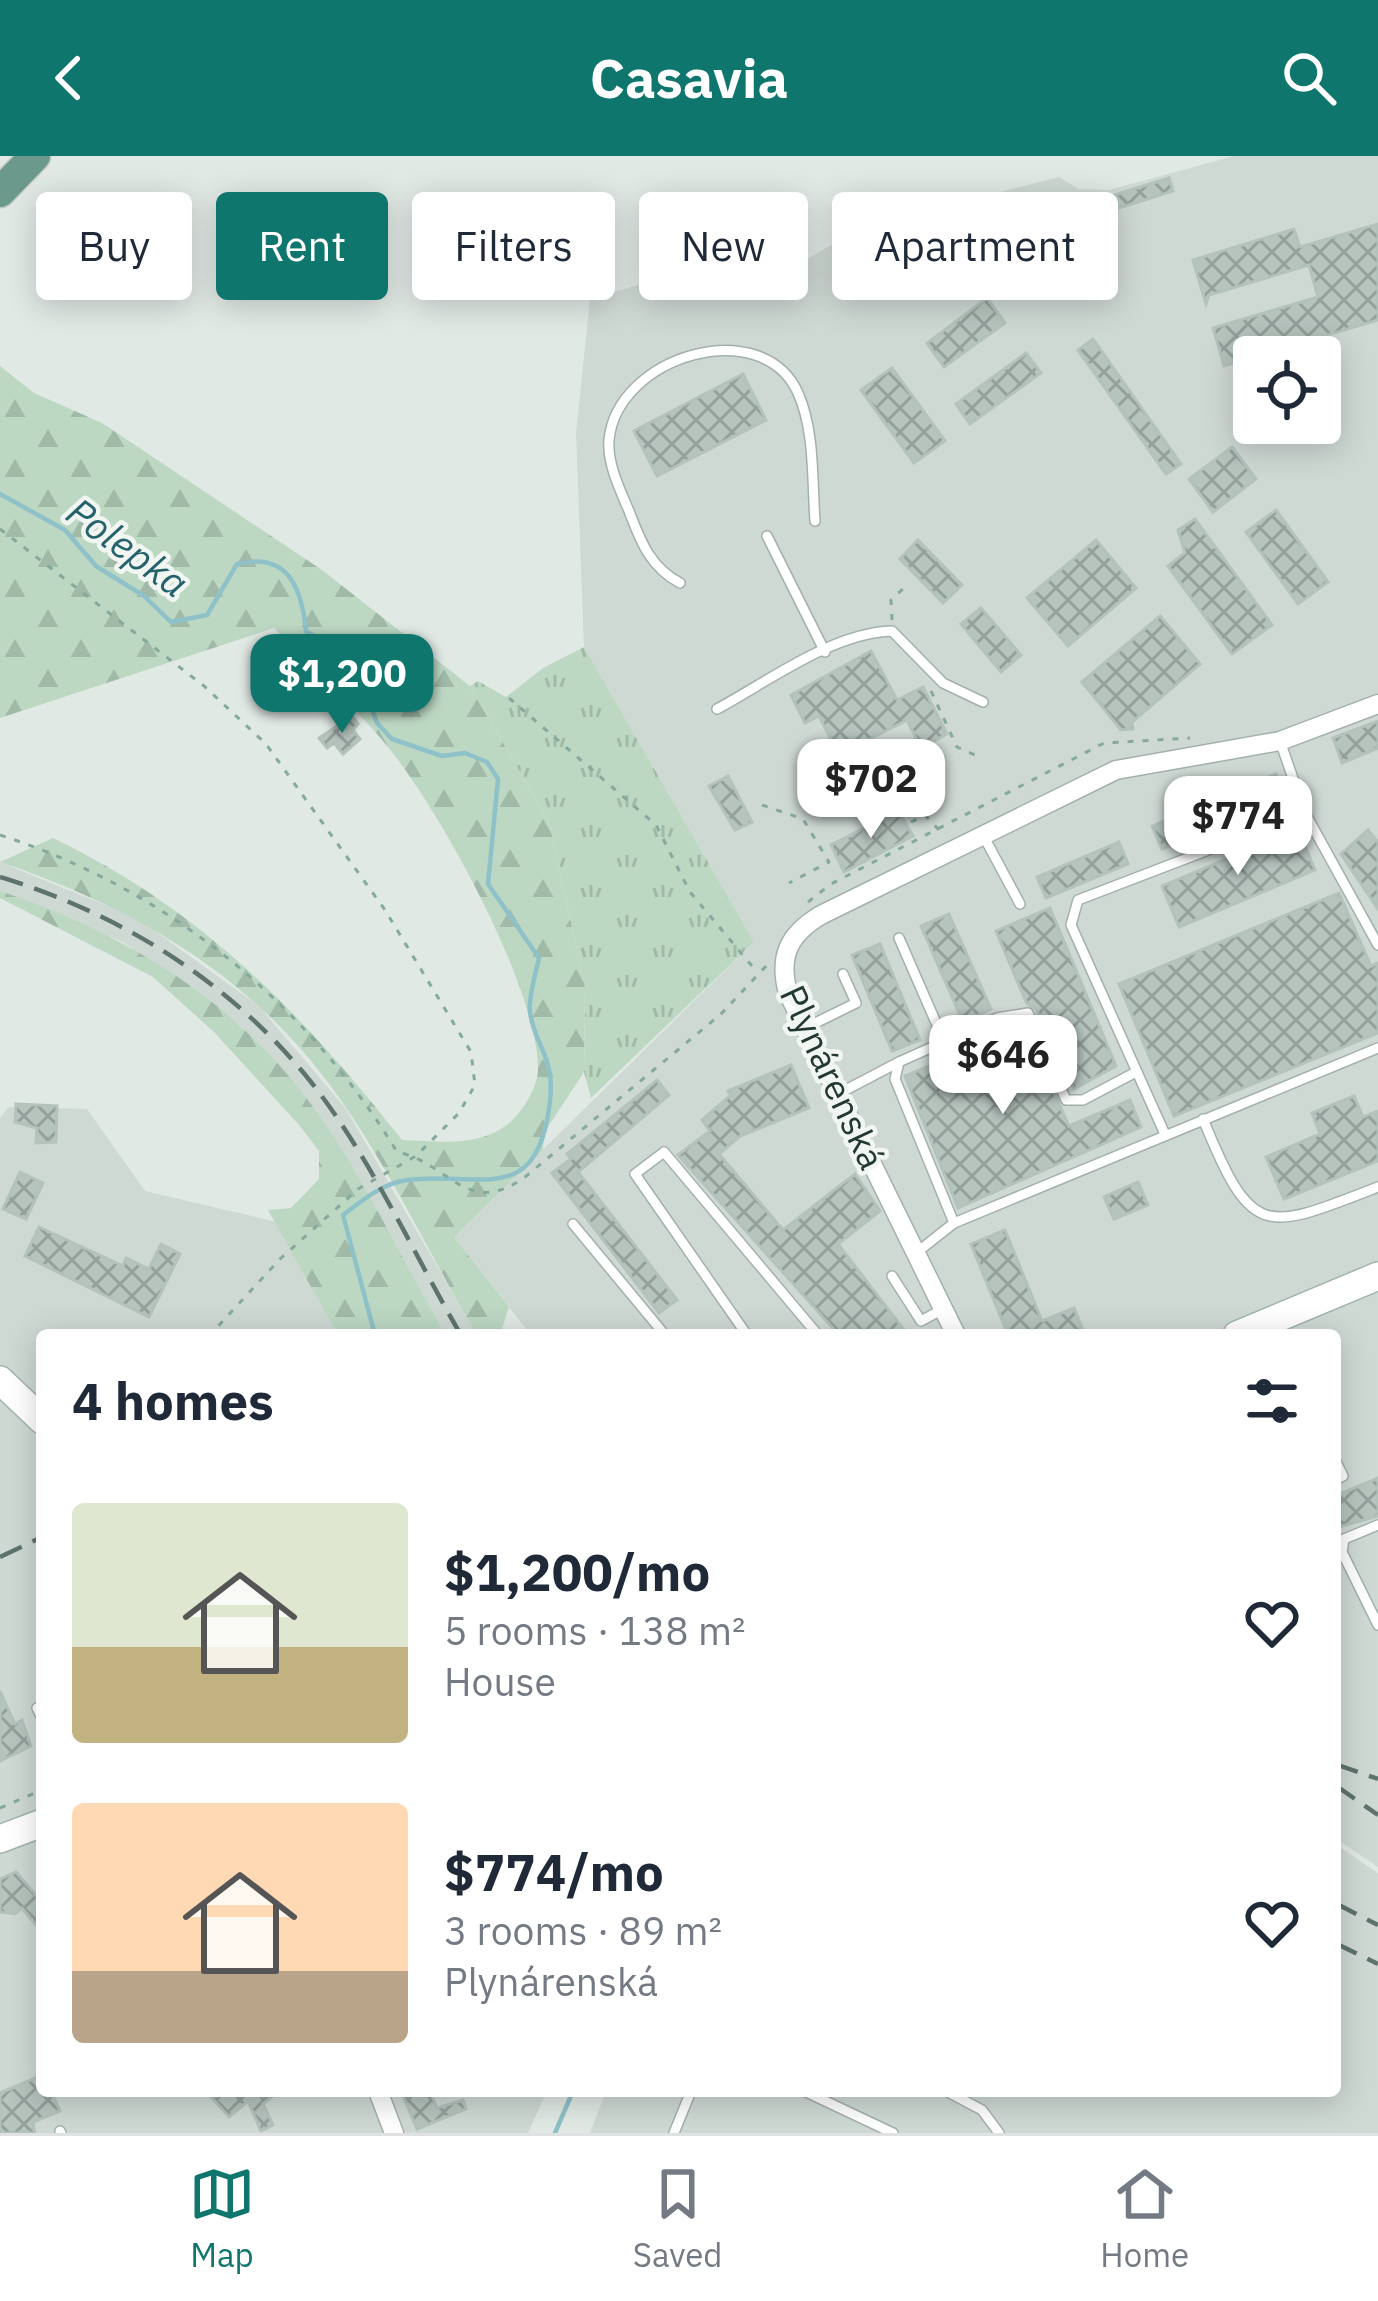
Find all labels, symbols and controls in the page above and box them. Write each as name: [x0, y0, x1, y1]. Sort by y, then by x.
text: Casavia: [590, 43, 788, 113]
icon: back: [36, 45, 102, 111]
icon: search: [1276, 45, 1342, 111]
chip: Buy: [36, 192, 192, 300]
chip: Rent: [216, 192, 388, 300]
chip: Filters: [412, 192, 615, 300]
chip: New: [639, 192, 808, 300]
chip: Apartment: [832, 192, 1118, 300]
map controls: [1233, 336, 1341, 444]
button: locate: [1233, 336, 1341, 444]
water label: Polepka: [57, 486, 199, 608]
pin: $1,200: [244, 634, 440, 736]
text: $1,200: [277, 647, 407, 698]
pin: $702: [800, 739, 942, 841]
text: $702: [824, 752, 918, 803]
pin: $774: [1167, 776, 1309, 878]
text: $774: [1191, 789, 1285, 840]
street label: Plynárenská: [770, 977, 896, 1177]
pin: $646: [932, 1015, 1074, 1117]
text: $646: [956, 1028, 1050, 1079]
text: 4 homes: [72, 1368, 274, 1434]
icon: filters: [1239, 1368, 1305, 1434]
text: $1,200/mo: [444, 1539, 710, 1605]
icon: home: [168, 1551, 312, 1695]
icon: heart: [1239, 1590, 1305, 1656]
text: 5 rooms · 138 m²: [444, 1605, 746, 1656]
text: House: [444, 1656, 556, 1707]
text: $774/mo: [444, 1839, 664, 1905]
icon: home: [168, 1851, 312, 1995]
icon: heart: [1239, 1890, 1305, 1956]
text: 3 rooms · 89 m²: [444, 1905, 722, 1956]
text: Plynárenská: [444, 1956, 658, 2007]
tab: Map: [189, 2161, 255, 2276]
tab: Saved: [633, 2161, 723, 2276]
tab: Home: [1100, 2161, 1189, 2276]

